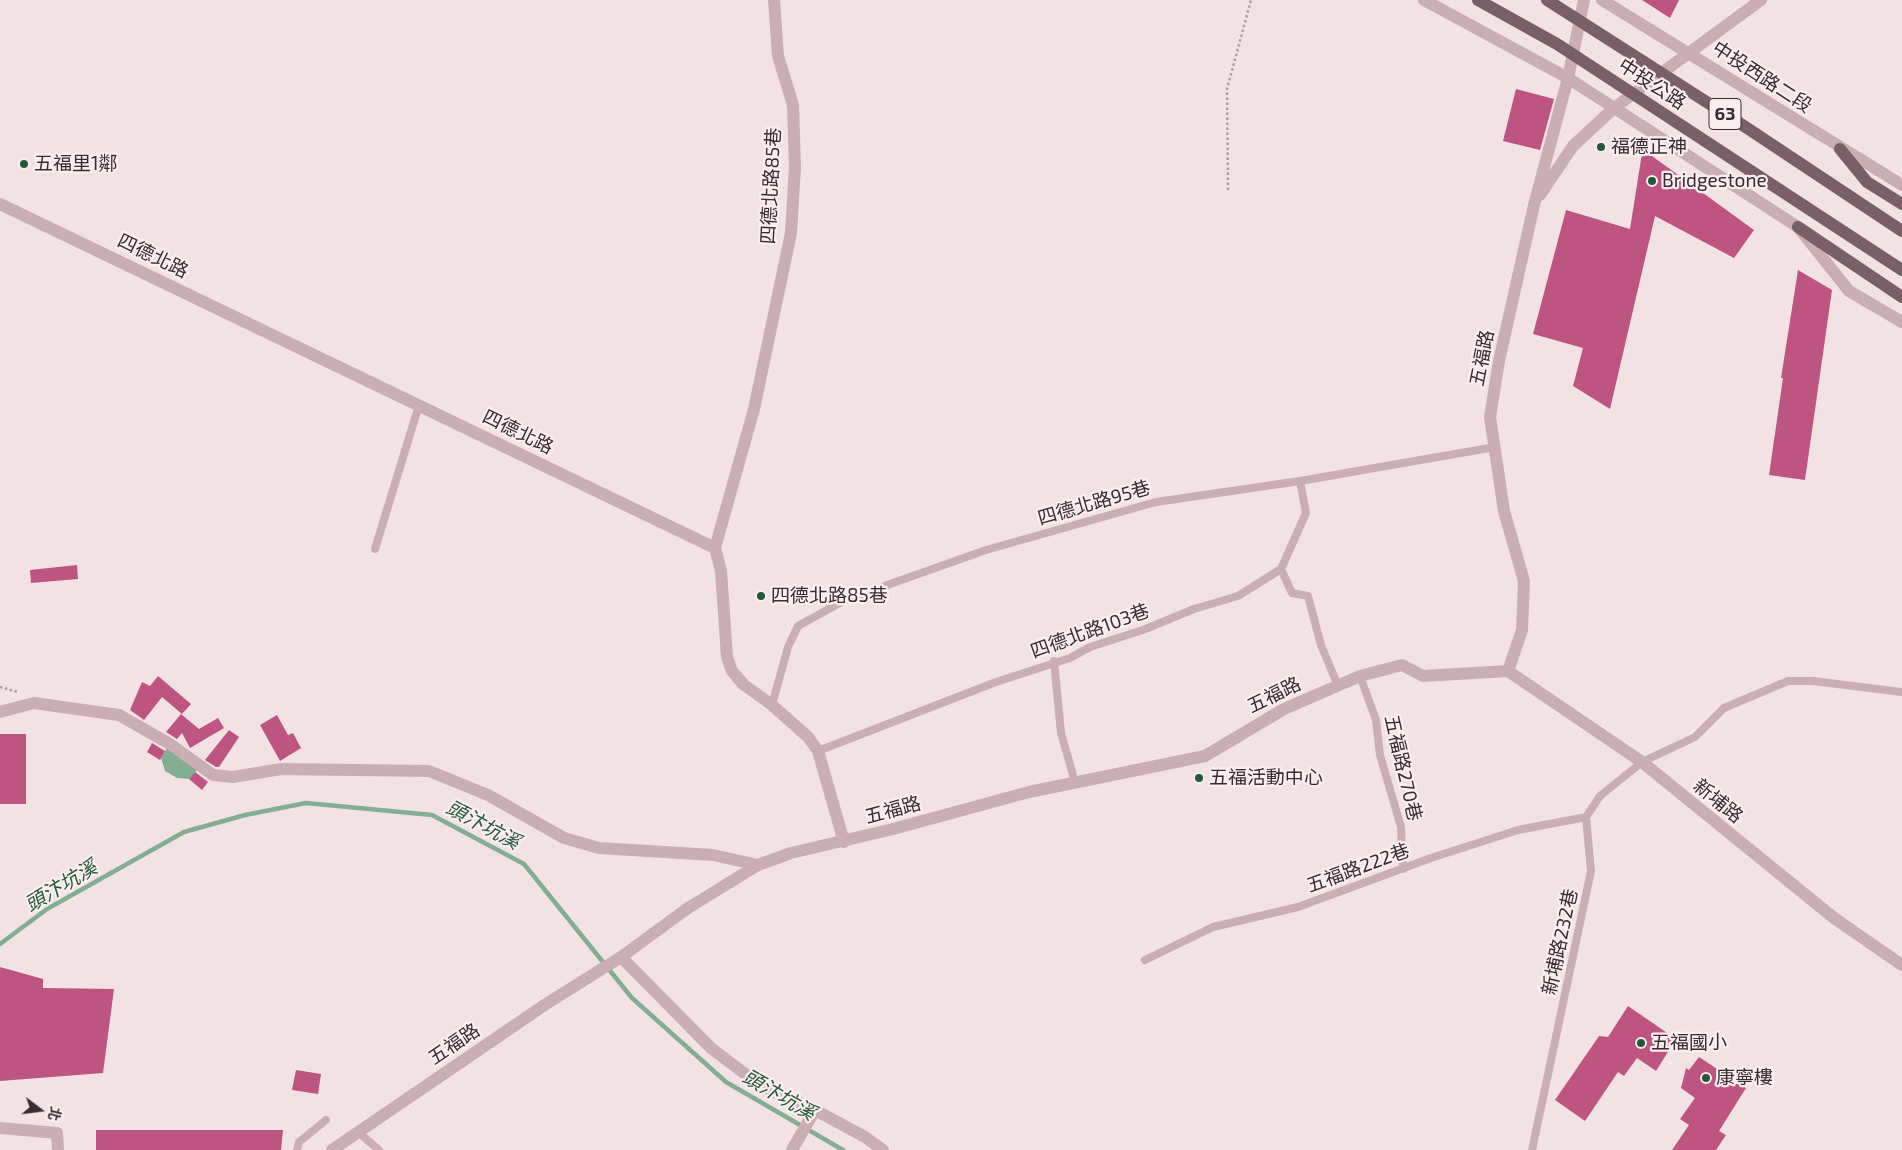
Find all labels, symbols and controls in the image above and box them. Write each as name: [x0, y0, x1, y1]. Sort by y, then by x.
street label: 中投西路二段: [1708, 36, 1816, 118]
street label: 中投公路: [1614, 54, 1690, 114]
road number: 63: [1709, 98, 1741, 130]
street label: 四德北路85巷: [757, 127, 785, 245]
place label: 福德正神: [1611, 136, 1687, 158]
marker: 福德正神: [1595, 141, 1607, 153]
place label: 五福里1鄰: [34, 153, 118, 175]
marker: 五福里1鄰: [18, 158, 30, 170]
place label: Bridgestone: [1662, 170, 1767, 192]
marker: Bridgestone: [1646, 175, 1658, 187]
street label: 四德北路: [114, 229, 192, 283]
street label: 五福路: [1465, 328, 1499, 388]
street label: 四德北路: [479, 405, 557, 459]
street label: 四德北路95巷: [1035, 476, 1153, 530]
place label: 四德北路85巷: [771, 585, 888, 607]
marker: 四德北路85巷: [755, 590, 767, 602]
street label: 四德北路103巷: [1028, 599, 1152, 663]
street label: 五福路: [1243, 672, 1305, 718]
street label: 五福路270巷: [1380, 713, 1426, 823]
place label: 五福活動中心: [1209, 767, 1323, 789]
marker: 五福活動中心: [1193, 772, 1205, 784]
street label: 新埔路: [1689, 774, 1747, 828]
street label: 五福路: [863, 792, 923, 828]
water label: 頭汴坑溪: [442, 796, 524, 854]
street label: 五福路222巷: [1303, 839, 1413, 897]
water label: 頭汴坑溪: [21, 855, 101, 917]
street label: 新埔路232巷: [1538, 887, 1582, 997]
street label: 五福路: [424, 1019, 484, 1069]
place label: 五福國小: [1651, 1032, 1727, 1054]
marker: 五福國小: [1635, 1037, 1647, 1049]
water label: 頭汴坑溪: [738, 1065, 820, 1125]
place label: 康寧樓: [1716, 1067, 1773, 1089]
marker: 康寧樓: [1700, 1072, 1712, 1084]
north arrow: [15, 1085, 65, 1135]
text: 北: [45, 1105, 65, 1123]

